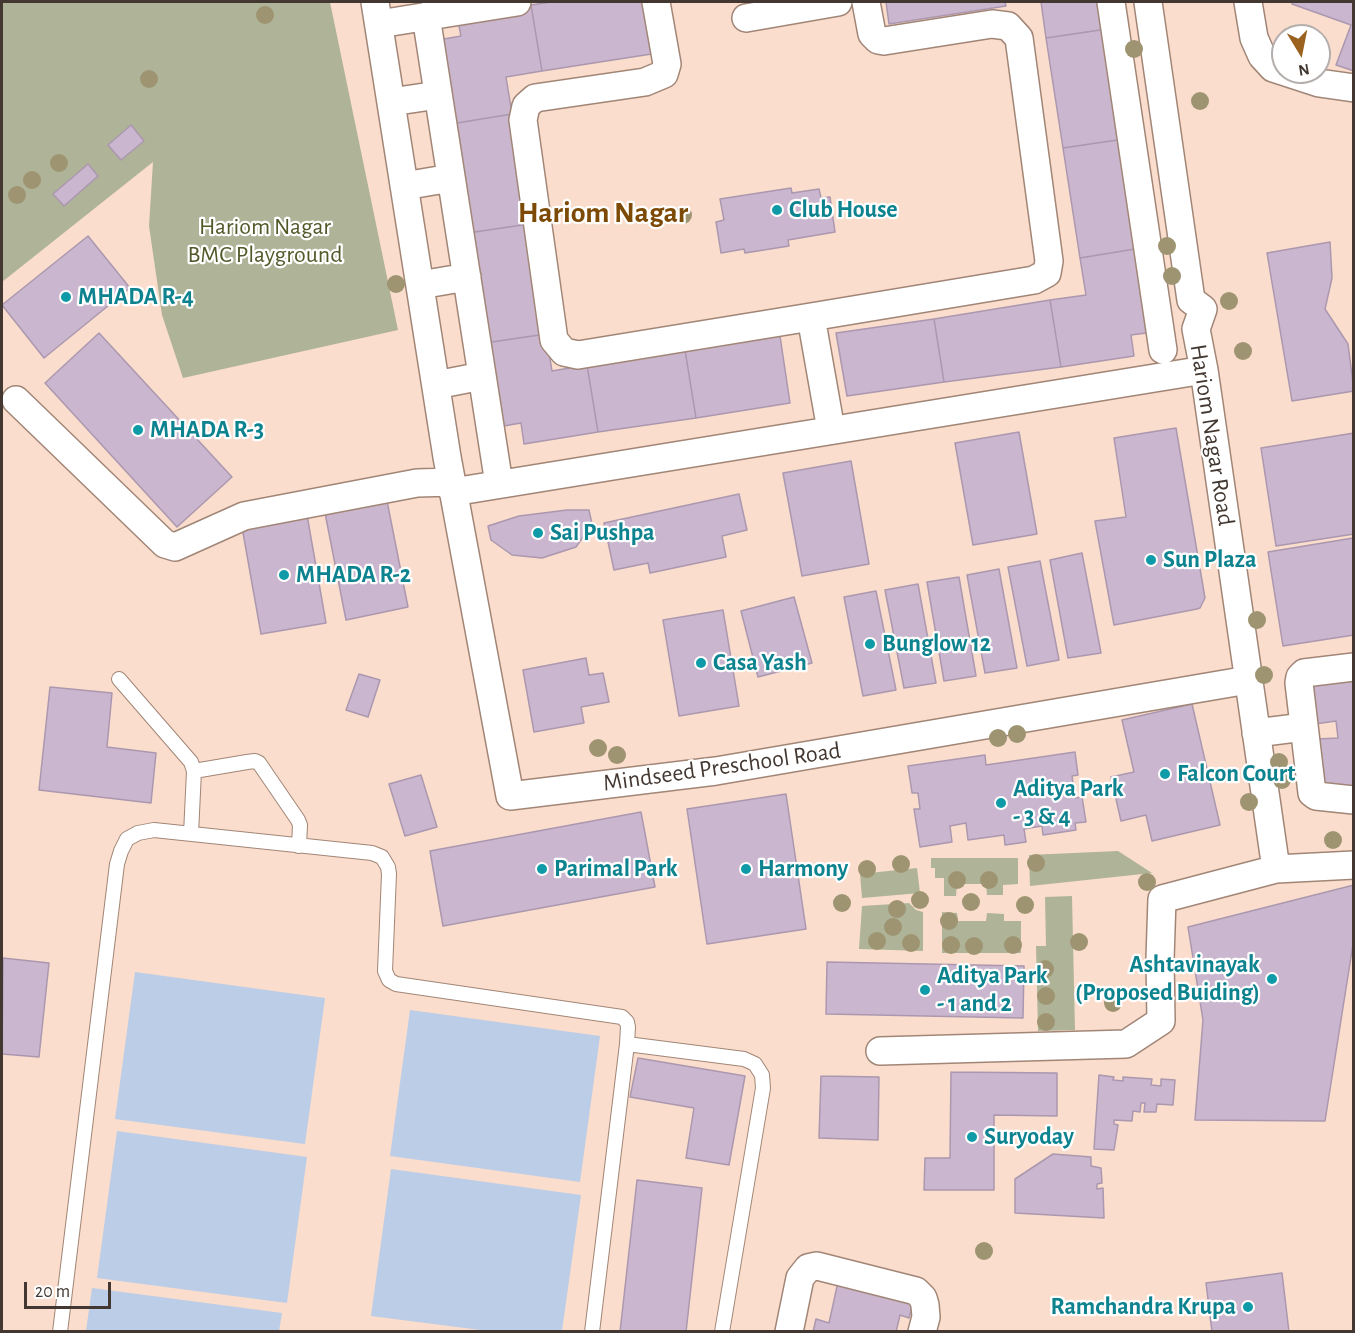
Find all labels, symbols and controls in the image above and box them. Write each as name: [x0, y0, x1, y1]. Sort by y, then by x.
north arrow: [1271, 24, 1331, 84]
text: N: [1297, 61, 1311, 79]
district label: Hariom Nagar: [518, 195, 688, 231]
place label: Club House: [789, 196, 898, 224]
marker: Club House: [770, 203, 784, 217]
park label: Hariom Nagar BMC Playground: [187, 213, 343, 269]
place label: MHADA R-4: [78, 283, 194, 311]
marker: MHADA R-4: [59, 290, 73, 304]
street label: Hariom Nagar Road: [1183, 342, 1241, 528]
place label: MHADA R-3: [150, 416, 264, 444]
marker: MHADA R-3: [131, 423, 145, 437]
place label: Sai Pushpa: [550, 519, 655, 547]
marker: Sai Pushpa: [531, 526, 545, 540]
place label: Sun Plaza: [1163, 546, 1257, 574]
marker: Sun Plaza: [1144, 553, 1158, 567]
place label: MHADA R-2: [296, 561, 411, 589]
marker: MHADA R-2: [277, 568, 291, 582]
place label: Bunglow 12: [882, 630, 991, 658]
marker: Bunglow 12: [863, 637, 877, 651]
place label: Casa Yash: [713, 649, 807, 677]
marker: Casa Yash: [694, 656, 708, 670]
street label: Mindseed Preschool Road: [601, 736, 843, 798]
place label: Falcon Court: [1177, 760, 1295, 788]
marker: Falcon Court: [1158, 767, 1172, 781]
place label: Aditya Park - 3 & 4: [1013, 775, 1124, 831]
marker: Aditya Park - 3 & 4: [994, 796, 1008, 810]
place label: Parimal Park: [554, 855, 678, 883]
place label: Harmony: [758, 855, 848, 883]
marker: Parimal Park: [535, 862, 549, 876]
marker: Harmony: [739, 862, 753, 876]
place label: Ashtavinayak (Proposed Buiding): [1075, 951, 1260, 1007]
place label: Aditya Park - 1 and 2: [937, 962, 1048, 1018]
marker: Ashtavinayak (Proposed Buiding): [1265, 972, 1279, 986]
marker: Aditya Park - 1 and 2: [918, 983, 932, 997]
place label: Suryoday: [984, 1123, 1074, 1151]
marker: Suryoday: [965, 1130, 979, 1144]
scale bar: [27, 1270, 114, 1308]
text: 20 m: [35, 1283, 70, 1301]
place label: Ramchandra Krupa: [1051, 1293, 1236, 1321]
marker: Ramchandra Krupa: [1241, 1300, 1255, 1314]

